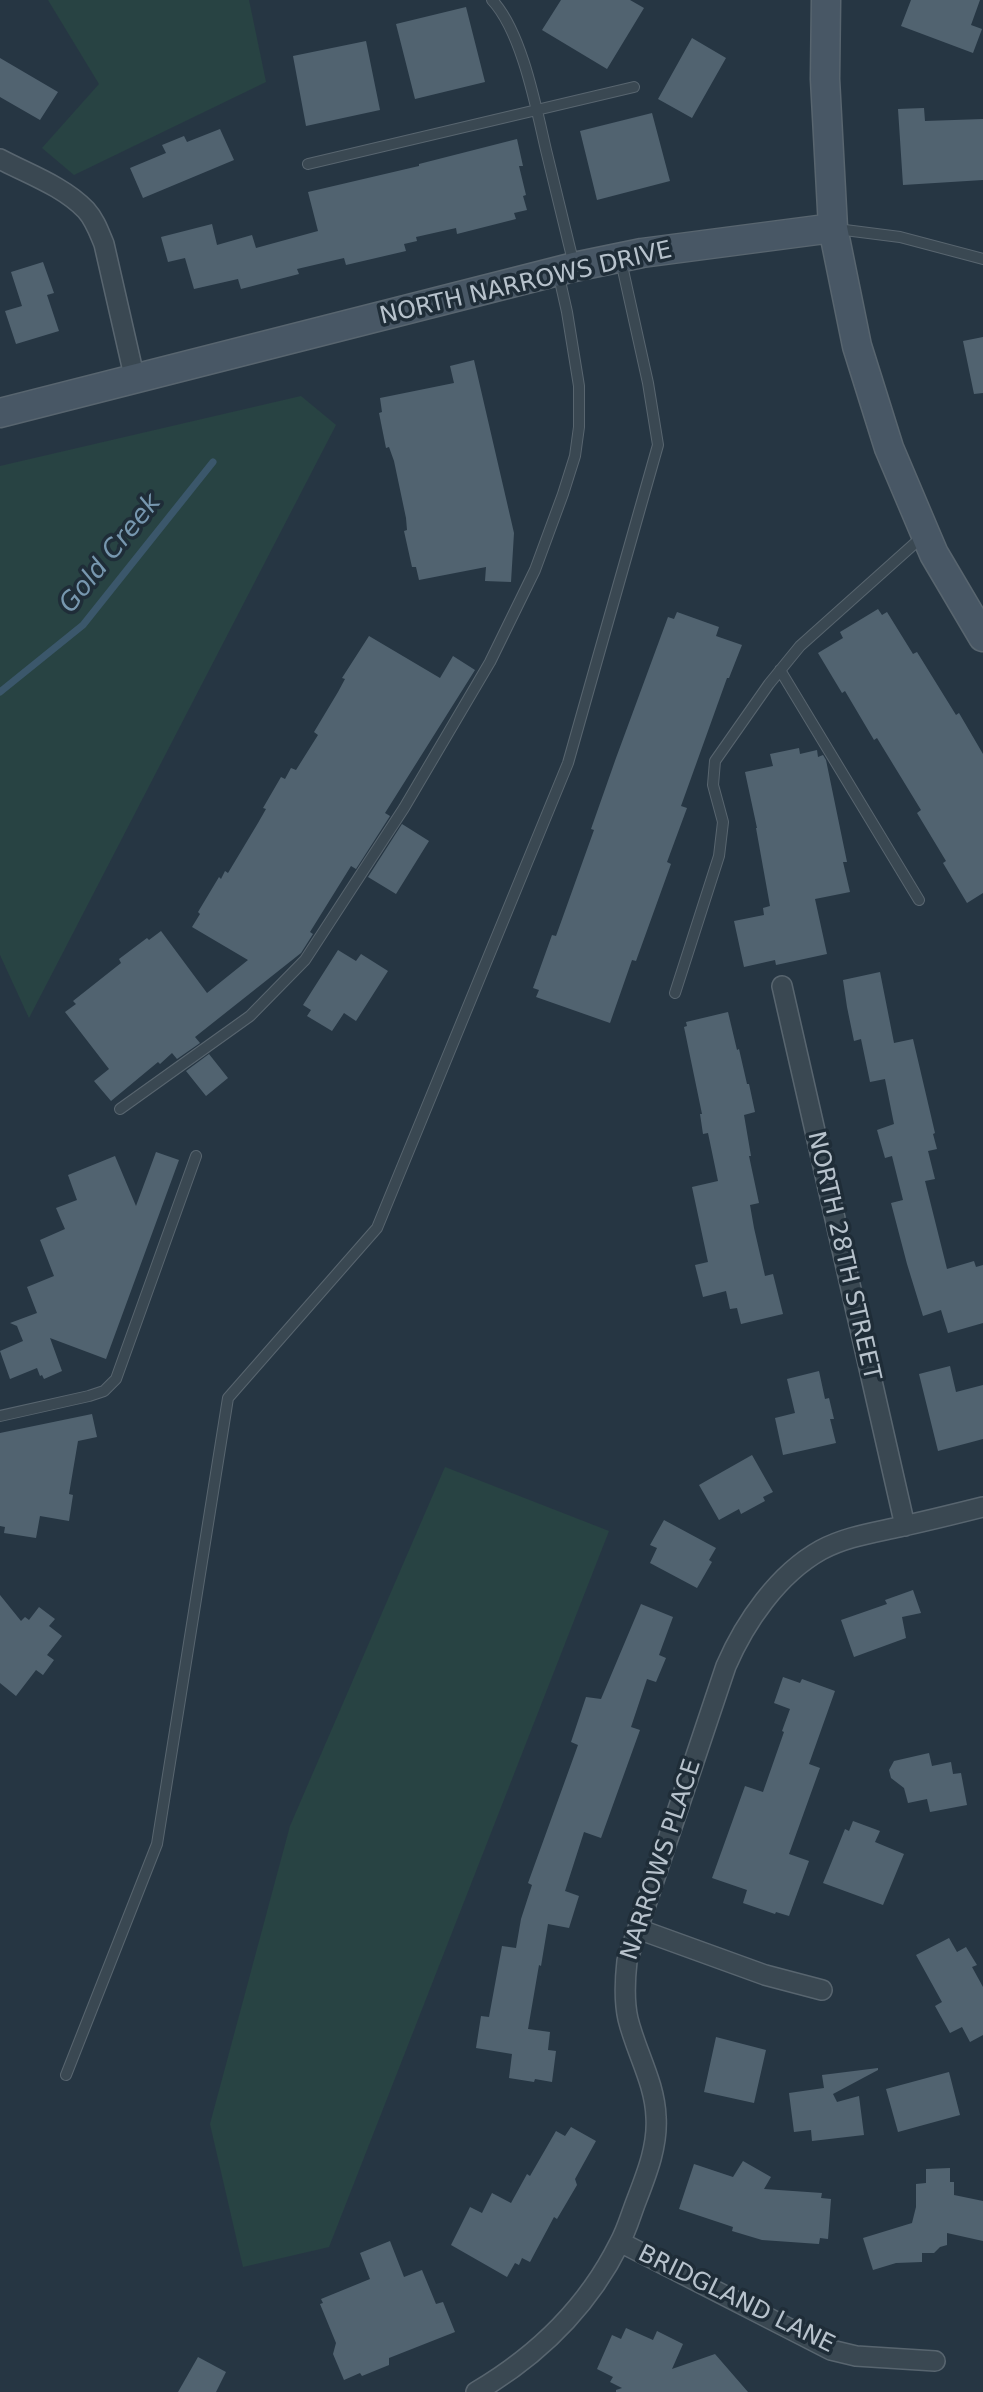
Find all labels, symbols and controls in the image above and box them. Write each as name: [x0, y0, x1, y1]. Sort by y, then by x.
street label: NORTH NARROWS DRIVE: [377, 236, 675, 332]
water label: Gold Creek: [54, 488, 168, 620]
street label: NORTH 28TH STREET: [800, 1129, 886, 1383]
street label: NARROWS PLACE: [616, 1756, 708, 1964]
street label: BRIDGLAND LANE: [633, 2240, 839, 2360]

